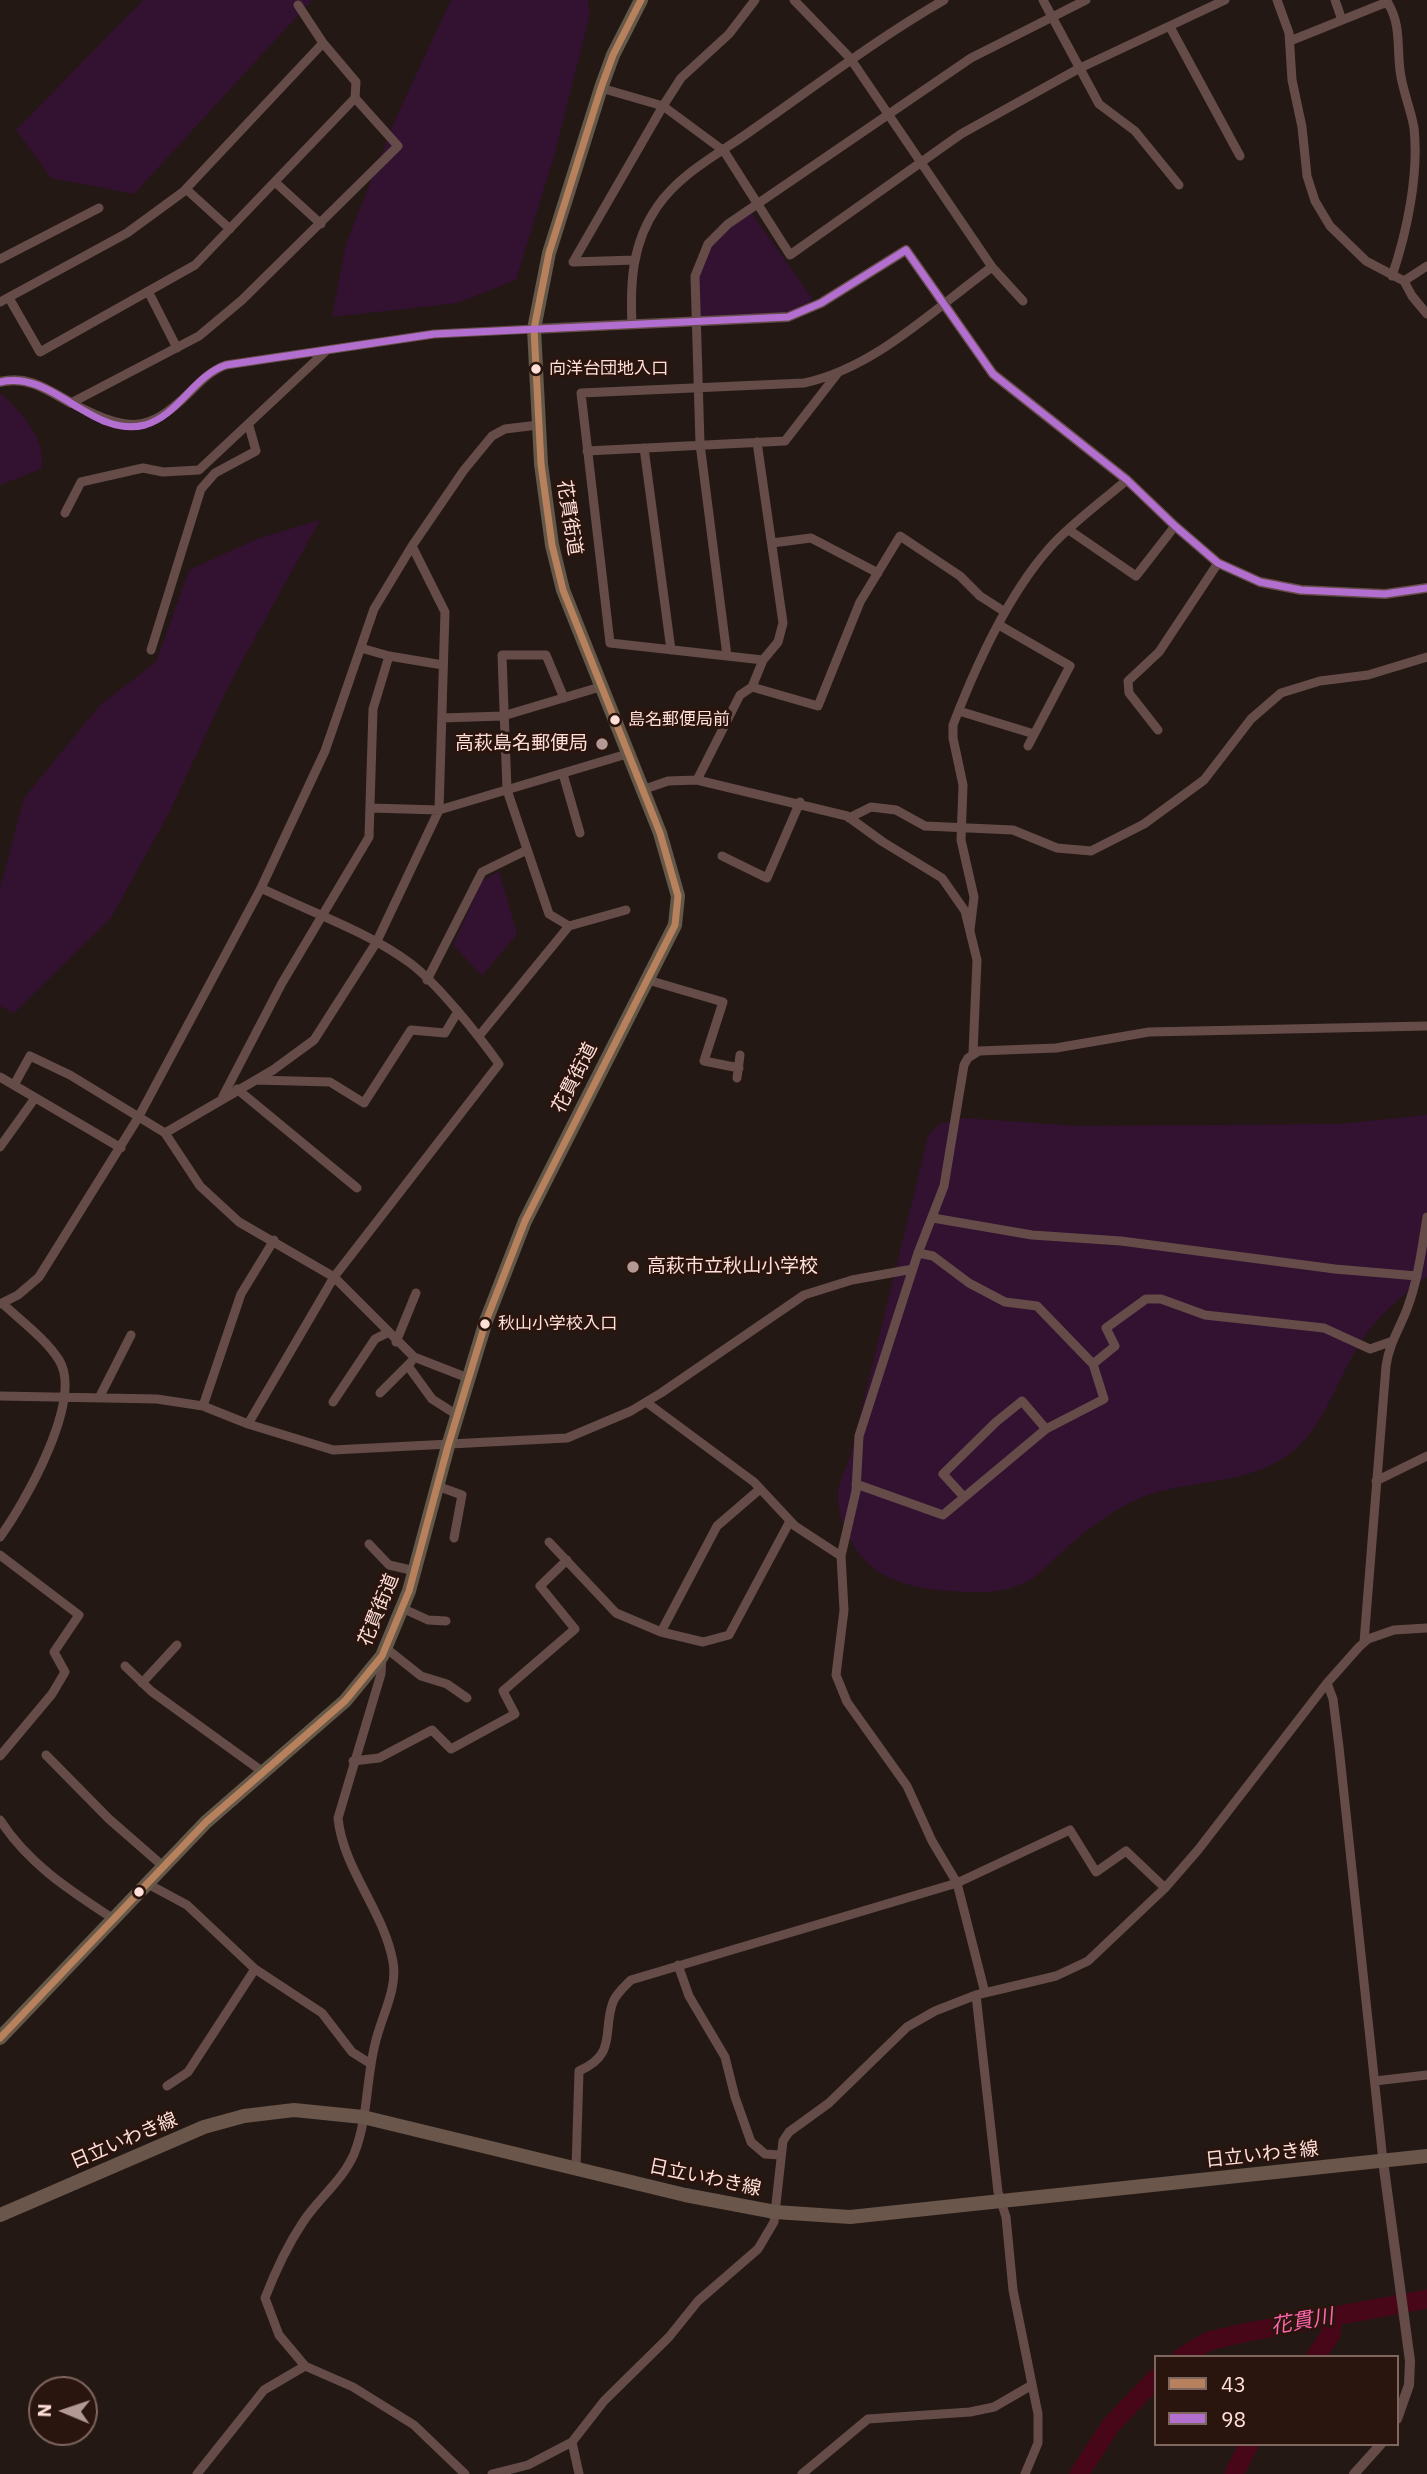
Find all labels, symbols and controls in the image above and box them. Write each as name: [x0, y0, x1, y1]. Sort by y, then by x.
place label: 向洋台団地入口: [549, 359, 668, 379]
marker: 向洋台団地入口: [529, 362, 543, 376]
street label: 花貫街道: [552, 479, 586, 557]
place label: 島名郵便局前: [628, 710, 730, 730]
marker: 島名郵便局前: [608, 713, 622, 727]
place label: 高萩島名郵便局: [455, 733, 588, 755]
marker: 高萩島名郵便局: [594, 736, 610, 752]
street label: 花貫街道: [548, 1039, 602, 1117]
place label: 高萩市立秋山小学校: [647, 1256, 818, 1278]
marker: 高萩市立秋山小学校: [625, 1259, 641, 1275]
place label: 秋山小学校入口: [498, 1314, 617, 1334]
marker: 秋山小学校入口: [478, 1317, 492, 1331]
street label: 花貫街道: [354, 1570, 404, 1650]
unlabelled marker: [132, 1885, 146, 1899]
street label: 日立いわき線: [67, 2108, 181, 2174]
street label: 日立いわき線: [1204, 2138, 1320, 2172]
street label: 日立いわき線: [647, 2155, 763, 2201]
water label: 花貫川: [1269, 2304, 1335, 2340]
legend: [1154, 2355, 1399, 2446]
text: 43: [1221, 2370, 1246, 2398]
north arrow: [28, 2376, 98, 2446]
text: N: [32, 2403, 56, 2418]
text: 98: [1221, 2405, 1246, 2433]

